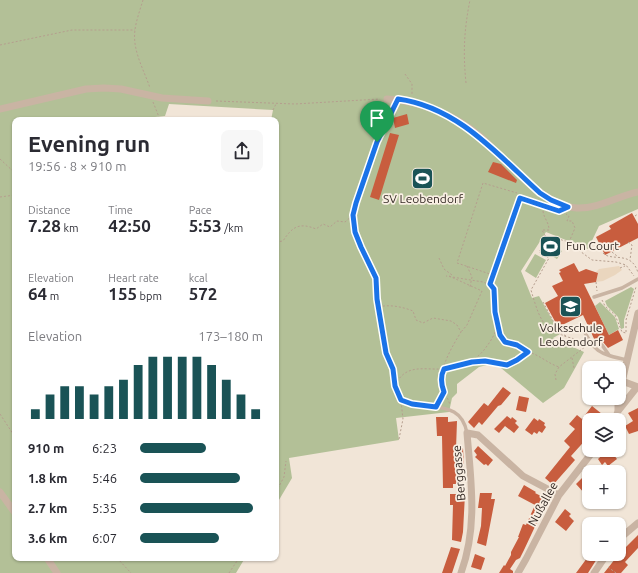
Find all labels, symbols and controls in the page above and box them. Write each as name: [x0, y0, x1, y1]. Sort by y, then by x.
pin: [360, 101, 394, 142]
icon: arrive: [366, 107, 388, 129]
button: share: [221, 130, 263, 172]
text: Evening run: [28, 131, 150, 156]
text: 19:56 · 8 × 910 m: [28, 159, 127, 173]
sports icon: SV Leobendorf: [410, 165, 436, 191]
place label: SV Leobendorf: [383, 192, 463, 205]
text: Distance: [28, 204, 71, 216]
text: Time: [108, 204, 133, 216]
text: Pace: [189, 204, 212, 216]
text: 7.28: [28, 216, 61, 235]
text: 42:50: [108, 216, 151, 235]
text: 5:53: [189, 216, 222, 235]
text: km: [61, 222, 79, 234]
text: /km: [222, 222, 243, 234]
sports icon: Fun Court: [537, 233, 563, 259]
place label: Fun Court: [566, 239, 619, 252]
text: Elevation: [28, 272, 74, 284]
text: Heart rate: [108, 272, 159, 284]
text: kcal: [189, 272, 208, 284]
text: 64: [28, 284, 47, 303]
text: 155: [108, 284, 137, 303]
text: 572: [189, 284, 217, 303]
text: m: [47, 290, 59, 302]
text: bpm: [137, 290, 162, 302]
school or university icon: Volksschule Leobendorf: [558, 294, 584, 320]
place label: Volksschule Leobendorf: [539, 321, 603, 348]
text: Elevation: [28, 329, 82, 343]
text: 173–180 m: [198, 329, 263, 343]
map controls: [582, 361, 626, 561]
button: locate: [582, 361, 626, 405]
button: layers: [582, 413, 626, 457]
text: 910 m: [28, 441, 64, 455]
text: 6:23: [92, 441, 117, 455]
street label: Berggasse: [450, 445, 467, 501]
button: +: [582, 465, 626, 509]
text: 1.8 km: [28, 471, 67, 485]
text: 5:46: [92, 471, 117, 485]
street label: Nußallee: [525, 479, 560, 528]
text: 2.7 km: [28, 501, 67, 515]
text: 5:35: [92, 501, 117, 515]
button: −: [582, 517, 626, 561]
text: 3.6 km: [28, 531, 67, 545]
text: 6:07: [92, 531, 117, 545]

